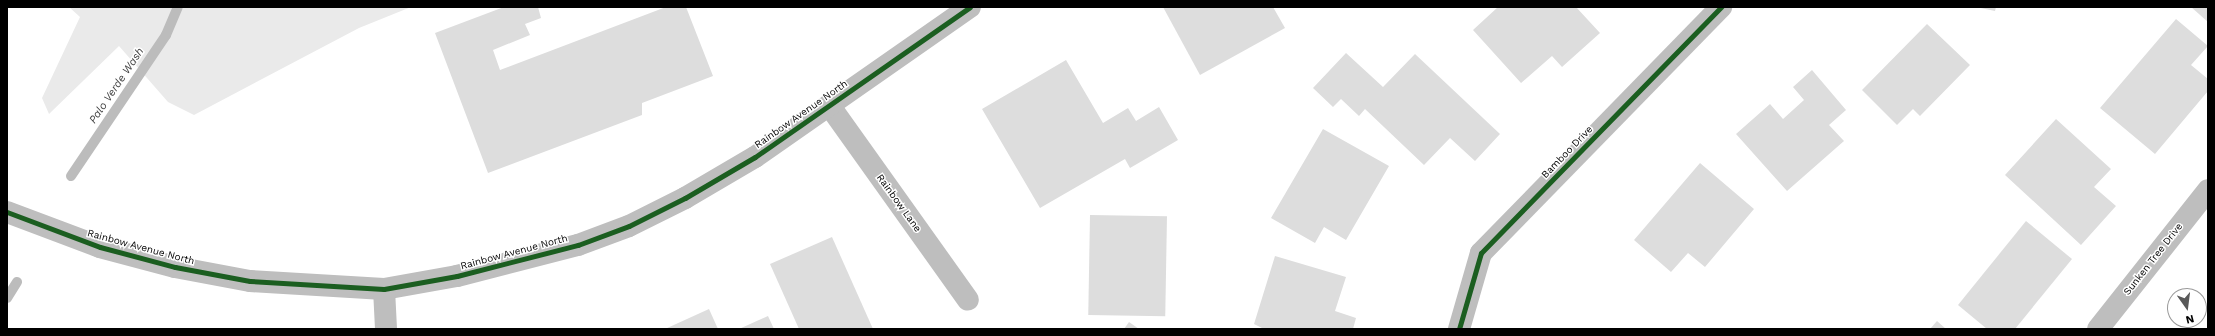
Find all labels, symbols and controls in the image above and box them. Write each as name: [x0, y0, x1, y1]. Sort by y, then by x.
water label: Palo Verde Wash: [87, 45, 147, 127]
street label: Rainbow Avenue North: [752, 77, 850, 151]
street label: Bamboo Drive: [1539, 123, 1595, 181]
street label: Rainbow Lane: [874, 172, 924, 234]
street label: Sunken Tree Drive: [2121, 220, 2185, 298]
street label: Rainbow Avenue North: [86, 227, 196, 267]
street label: Rainbow Avenue North: [459, 232, 569, 272]
north arrow: [2167, 288, 2207, 328]
text: N: [2184, 312, 2195, 326]

